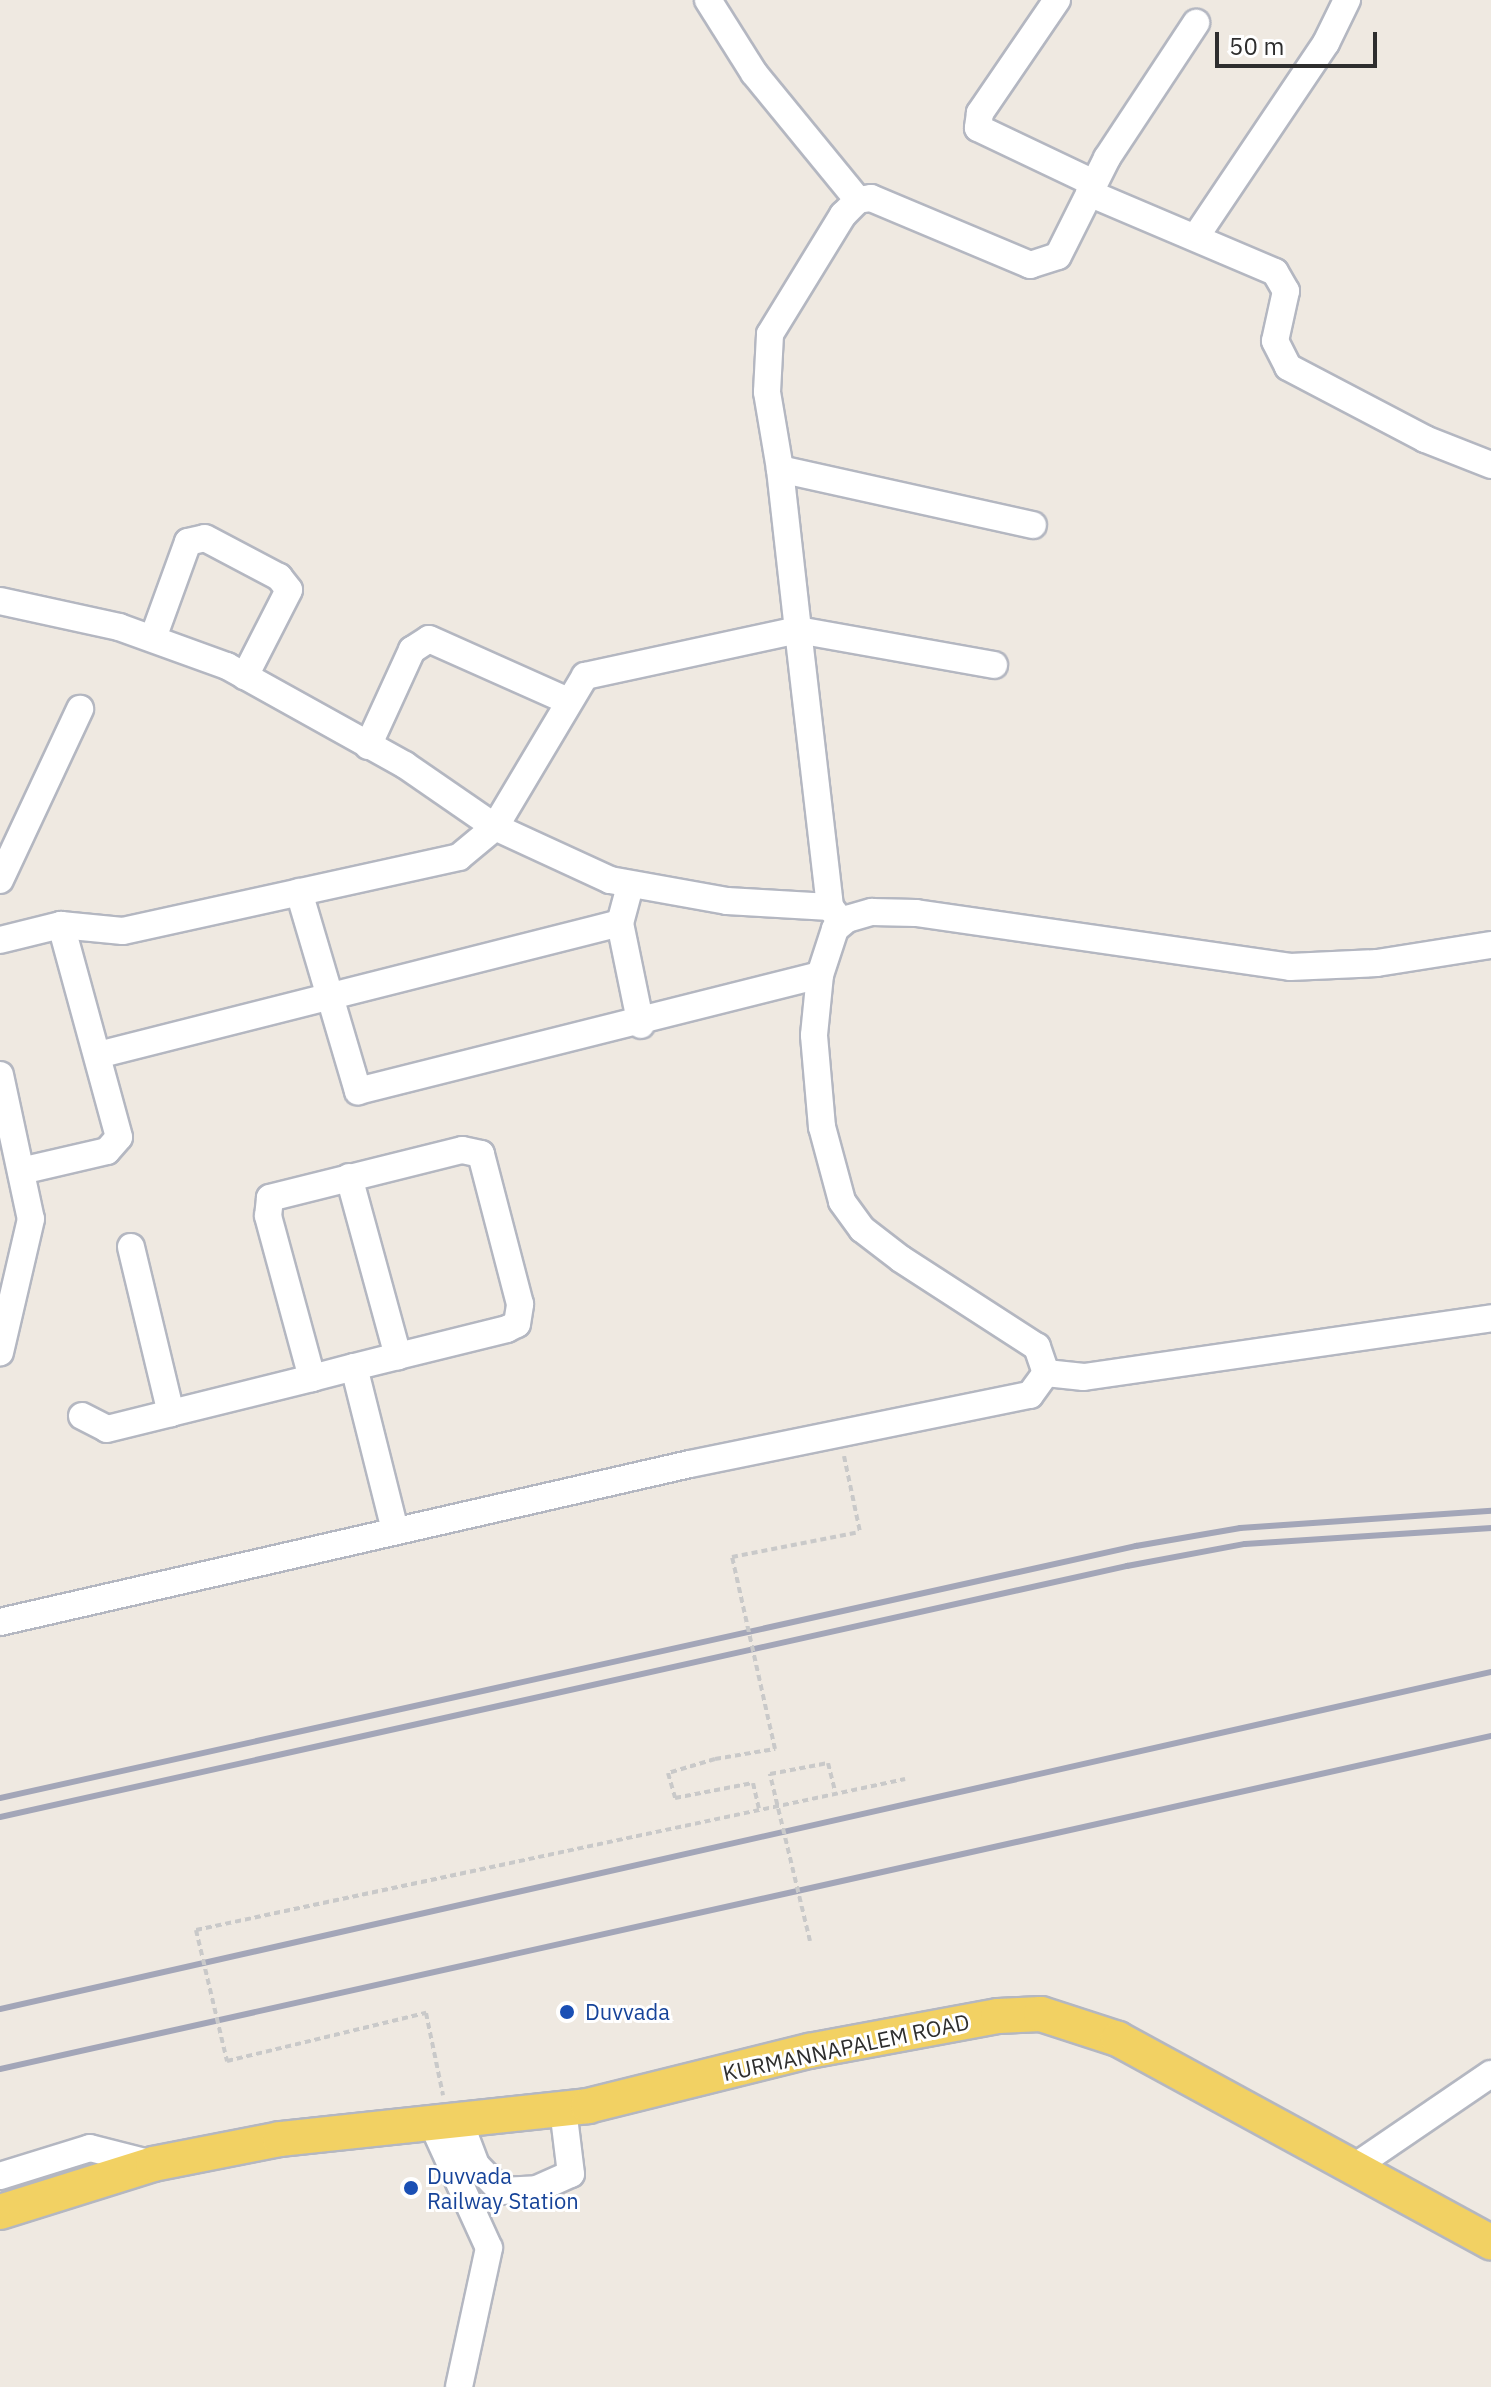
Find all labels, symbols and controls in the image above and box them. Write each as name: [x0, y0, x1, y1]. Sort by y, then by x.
scale bar: [1219, 16, 1381, 66]
text: 50 m: [1229, 30, 1284, 62]
place label: Duvvada: [585, 1999, 670, 2025]
marker: Duvvada: [556, 2001, 578, 2023]
street label: KURMANNAPALEM ROAD: [720, 2008, 972, 2086]
place label: Duvvada Railway Station: [427, 2162, 579, 2214]
marker: Duvvada Railway Station: [402, 2179, 420, 2197]

